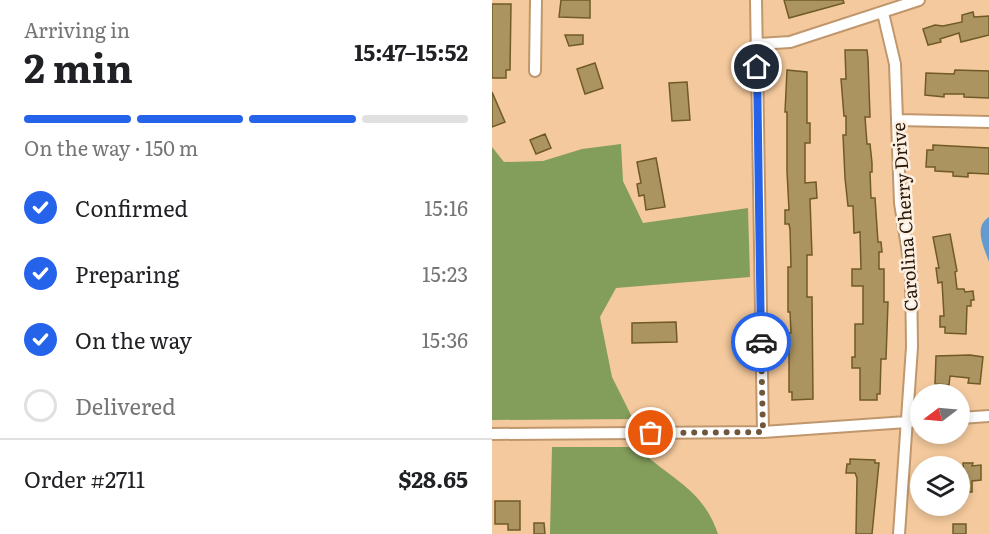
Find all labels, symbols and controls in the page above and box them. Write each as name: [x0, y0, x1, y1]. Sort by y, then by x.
text: Arriving in: [24, 14, 130, 44]
text: 15:47–15:52: [354, 35, 468, 68]
text: 2 min: [24, 37, 133, 95]
pin: [731, 41, 782, 92]
icon: home: [740, 50, 773, 83]
street label: Carolina Cherry Drive: [884, 122, 924, 312]
text: On the way · 150 m: [24, 132, 198, 162]
icon: check: [24, 191, 57, 224]
text: Confirmed: [75, 191, 188, 224]
text: 15:16: [424, 192, 468, 222]
icon: check: [24, 257, 57, 290]
text: Preparing: [75, 257, 179, 290]
text: 15:23: [422, 258, 468, 288]
courier: [731, 312, 791, 372]
icon: check: [24, 323, 57, 356]
text: On the way: [75, 323, 192, 356]
text: 15:36: [422, 324, 468, 354]
icon: car: [745, 326, 778, 359]
north arrow: [910, 384, 970, 444]
map controls: [910, 384, 970, 516]
text: Delivered: [75, 389, 176, 422]
pin: [625, 407, 676, 458]
icon: bag: [634, 416, 667, 449]
button: layers: [910, 456, 970, 516]
text: Order #2711: [24, 462, 145, 495]
text: $28.65: [398, 462, 468, 495]

